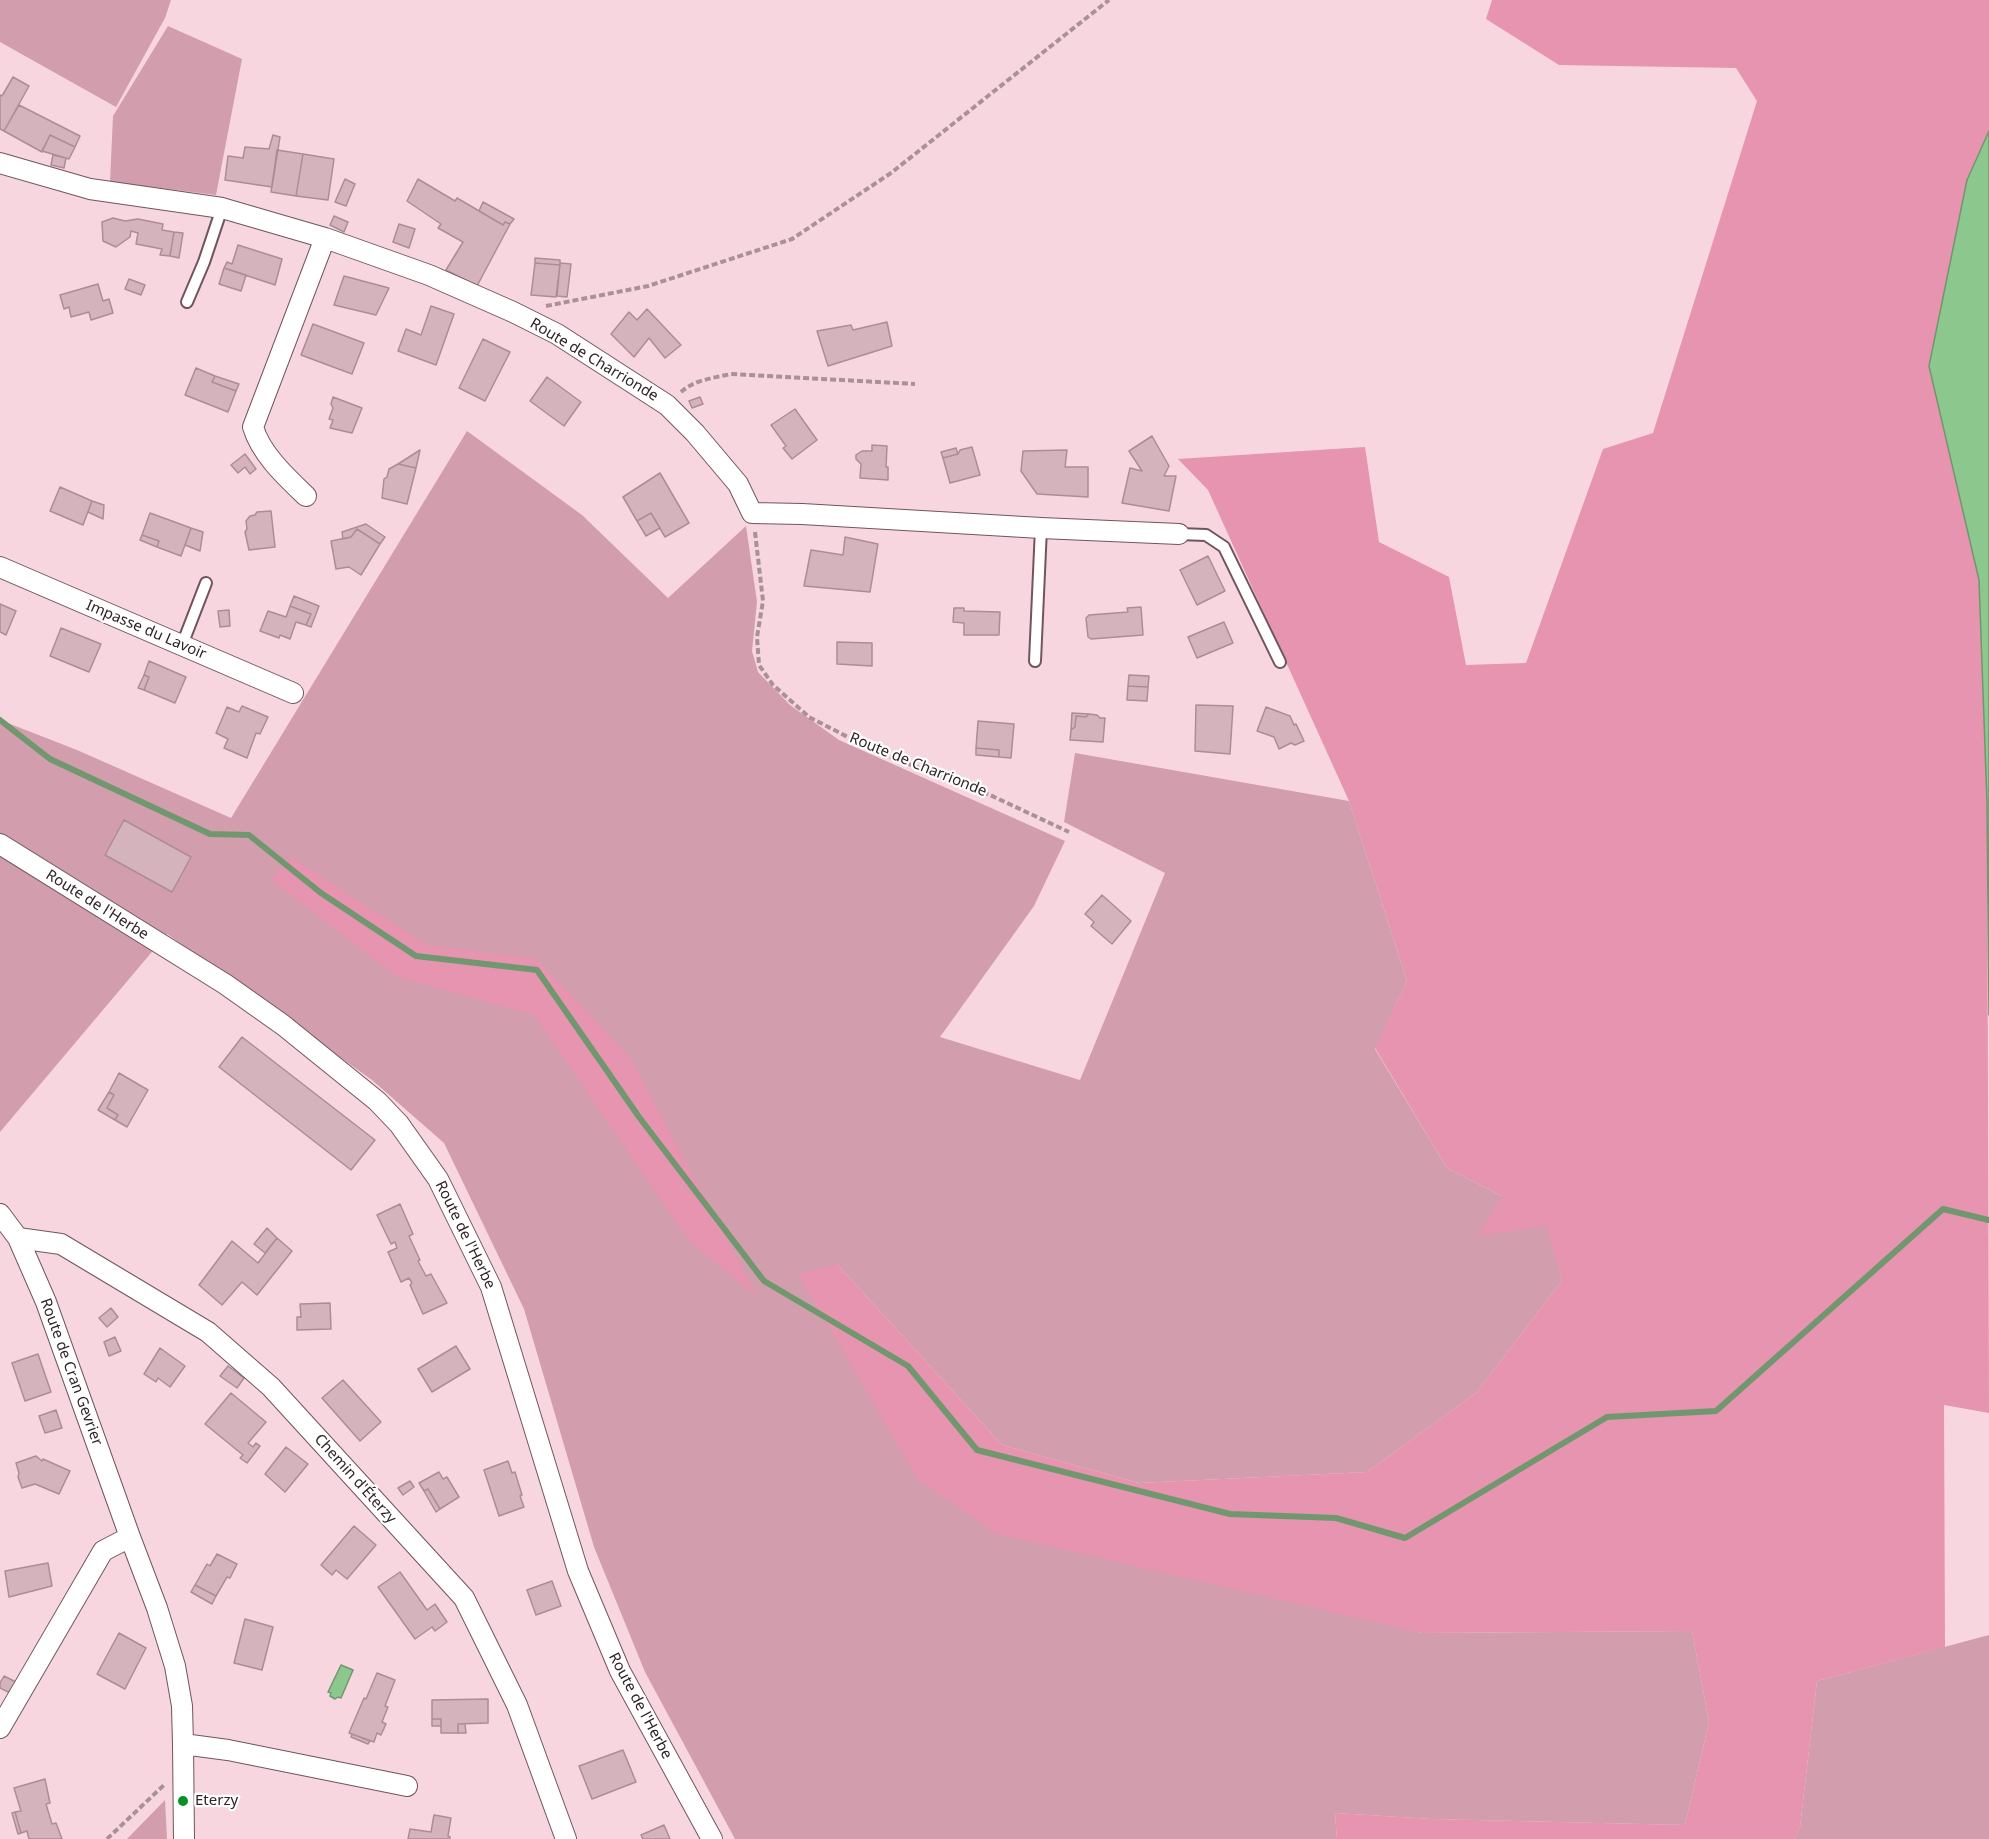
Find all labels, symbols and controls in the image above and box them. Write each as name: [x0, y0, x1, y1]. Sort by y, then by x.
street label: Route de Charrionde: [527, 315, 661, 405]
street label: Impasse du Lavoir: [83, 597, 209, 663]
street label: Route de Charrionde: [847, 729, 989, 801]
street label: Route de l'Herbe: [42, 866, 152, 944]
street label: Route de l'Herbe: [431, 1178, 499, 1292]
street label: Route de Cran Gevrier: [36, 1296, 106, 1448]
street label: Chemin d'Éterzy: [310, 1431, 400, 1527]
street label: Route de l'Herbe: [604, 1650, 676, 1762]
place label: Eterzy: [195, 1792, 238, 1810]
marker: Eterzy: [176, 1794, 190, 1808]

